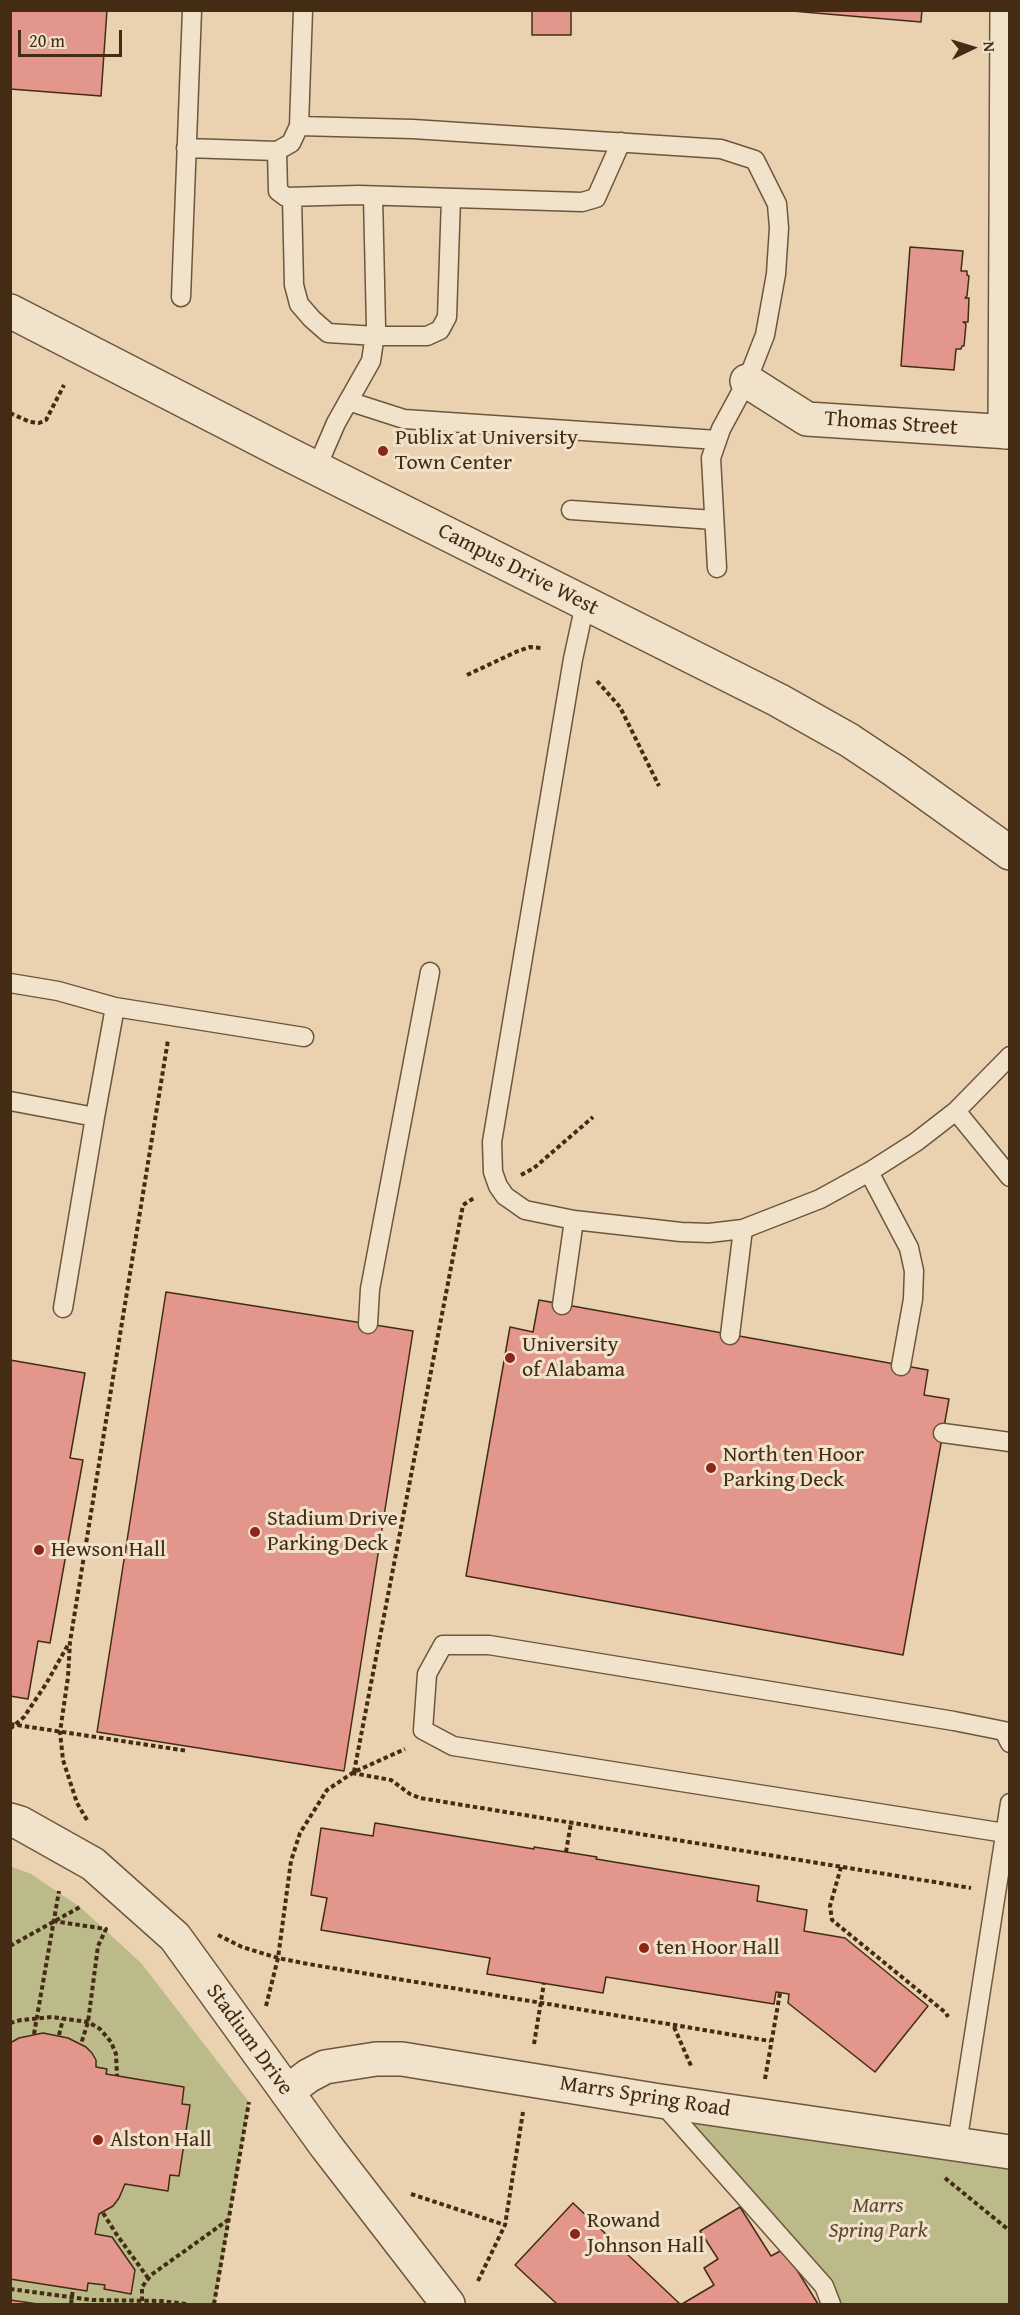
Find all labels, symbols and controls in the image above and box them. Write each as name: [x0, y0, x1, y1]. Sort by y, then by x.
scale bar: [21, 18, 124, 56]
north arrow: [942, 18, 1002, 78]
text: 20 m: [29, 27, 65, 54]
text: N: [978, 41, 1002, 53]
street label: Thomas Street: [823, 406, 959, 442]
place label: Publix at University Town Center: [395, 425, 578, 476]
marker: Publix at University Town Center: [376, 444, 390, 458]
street label: Campus Drive West: [433, 518, 603, 622]
place label: University of Alabama: [522, 1332, 625, 1384]
marker: University of Alabama: [503, 1351, 517, 1365]
place label: North ten Hoor Parking Deck: [723, 1442, 864, 1494]
marker: North ten Hoor Parking Deck: [704, 1461, 718, 1475]
place label: Stadium Drive Parking Deck: [267, 1506, 398, 1558]
marker: Stadium Drive Parking Deck: [248, 1525, 262, 1539]
place label: Hewson Hall: [51, 1537, 166, 1563]
marker: Hewson Hall: [32, 1543, 46, 1557]
place label: ten Hoor Hall: [656, 1935, 780, 1961]
marker: ten Hoor Hall: [637, 1941, 651, 1955]
street label: Stadium Drive: [200, 1979, 298, 2101]
street label: Marrs Spring Road: [558, 2070, 732, 2124]
place label: Alston Hall: [110, 2127, 212, 2153]
marker: Alston Hall: [91, 2133, 105, 2147]
park label: Marrs Spring Park: [829, 2193, 927, 2244]
place label: Rowand Johnson Hall: [587, 2208, 704, 2260]
marker: Rowand Johnson Hall: [568, 2227, 582, 2241]

